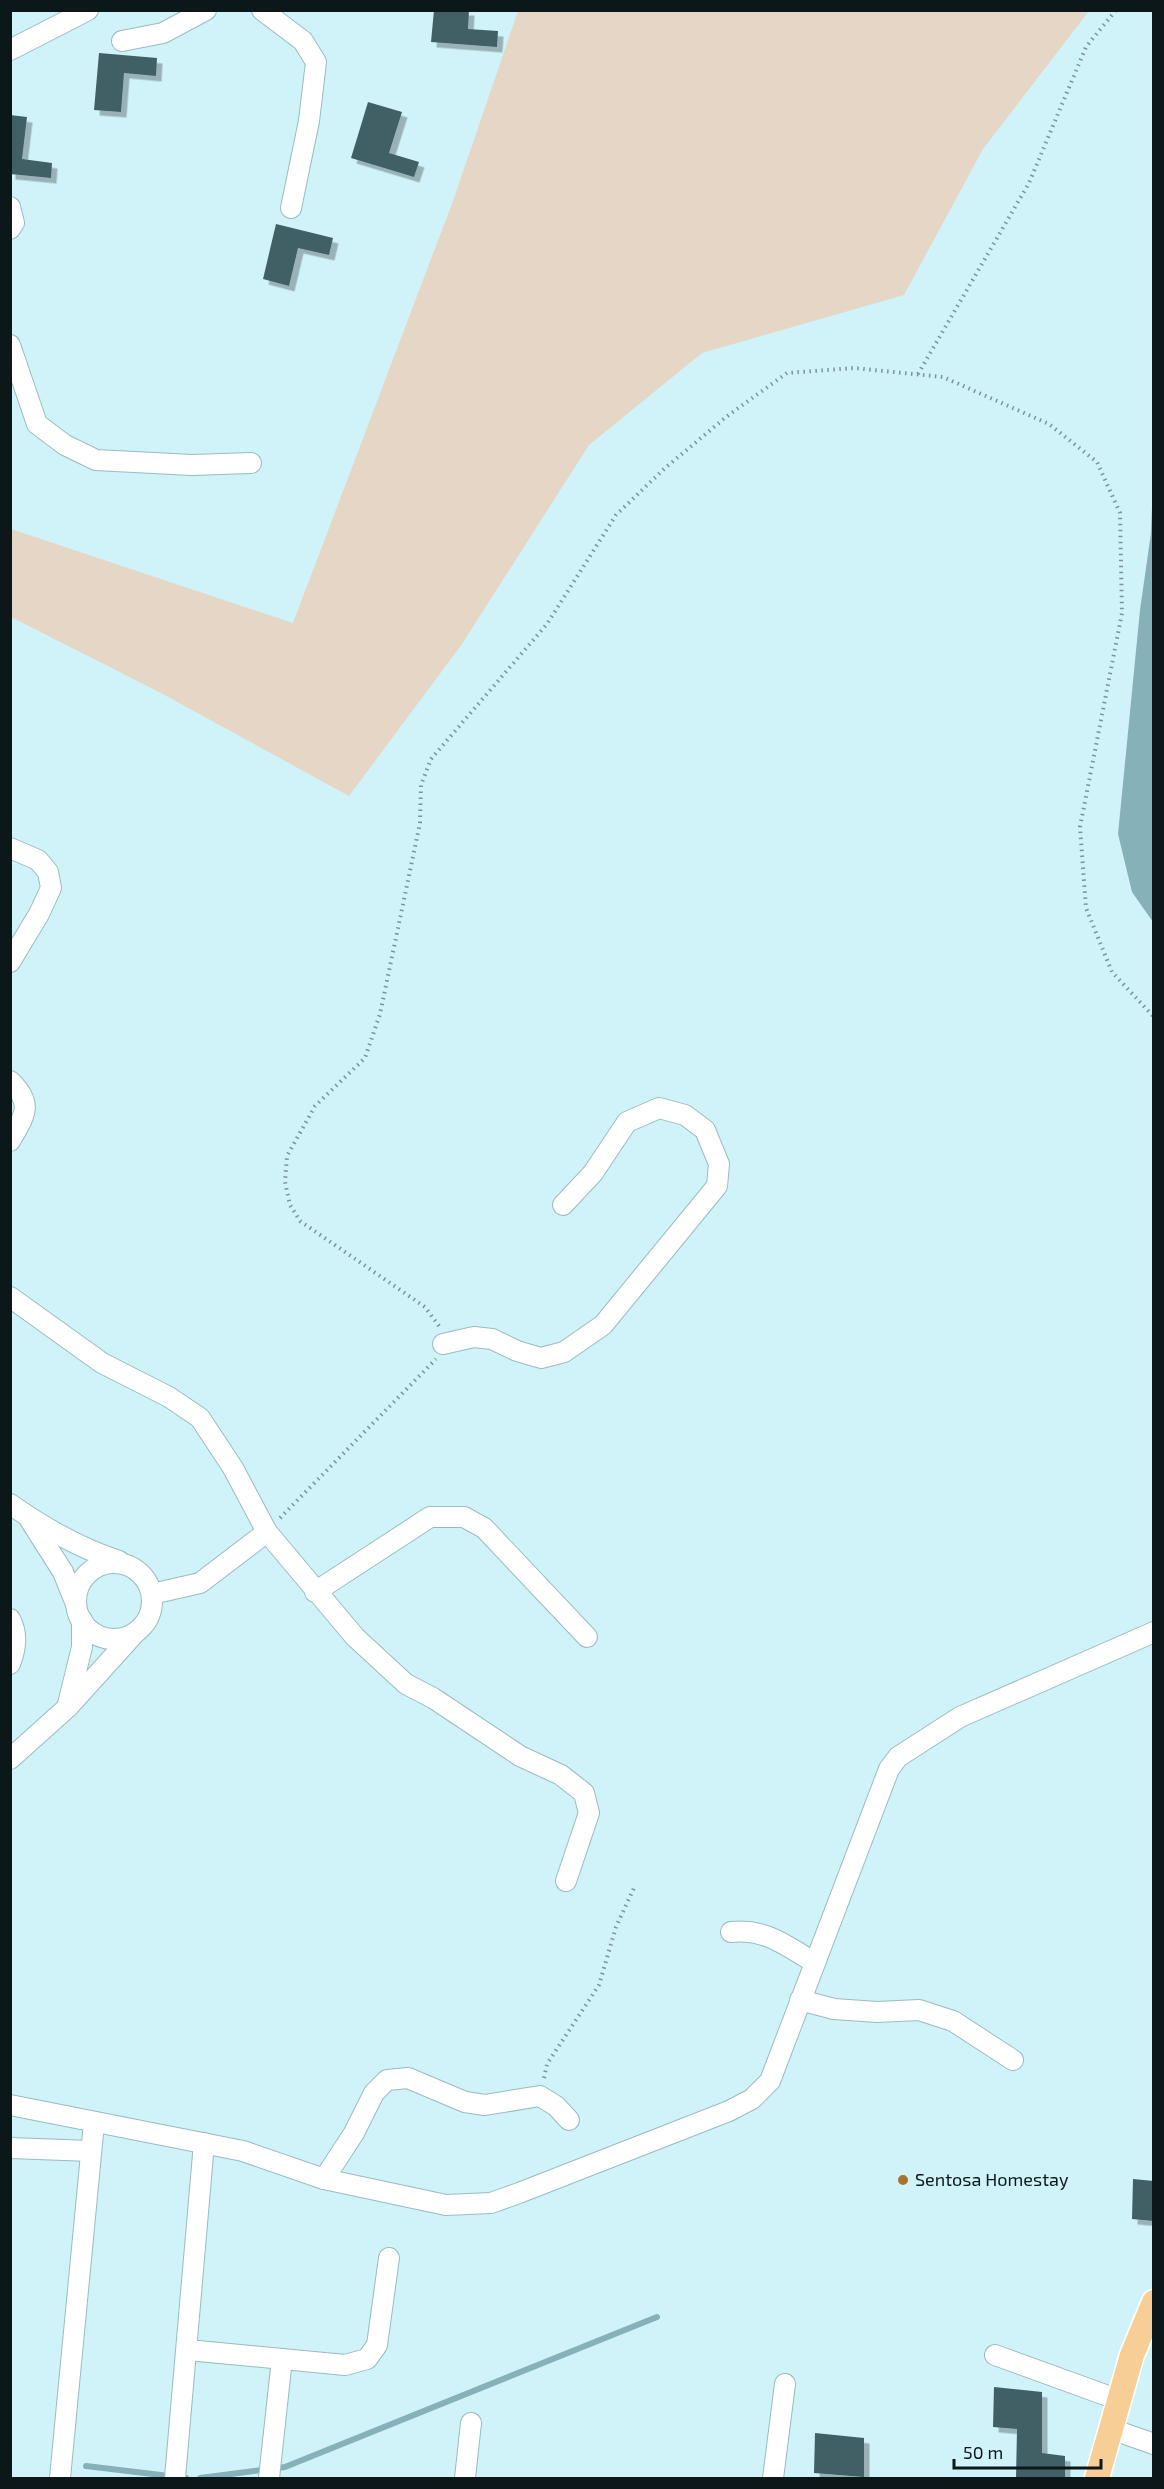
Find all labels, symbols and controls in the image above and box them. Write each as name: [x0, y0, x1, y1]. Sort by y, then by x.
place label: Sentosa Homestay: [915, 2168, 1069, 2190]
marker: Sentosa Homestay: [896, 2173, 910, 2187]
scale bar: [954, 2432, 1101, 2470]
text: 50 m: [963, 2441, 1003, 2463]

